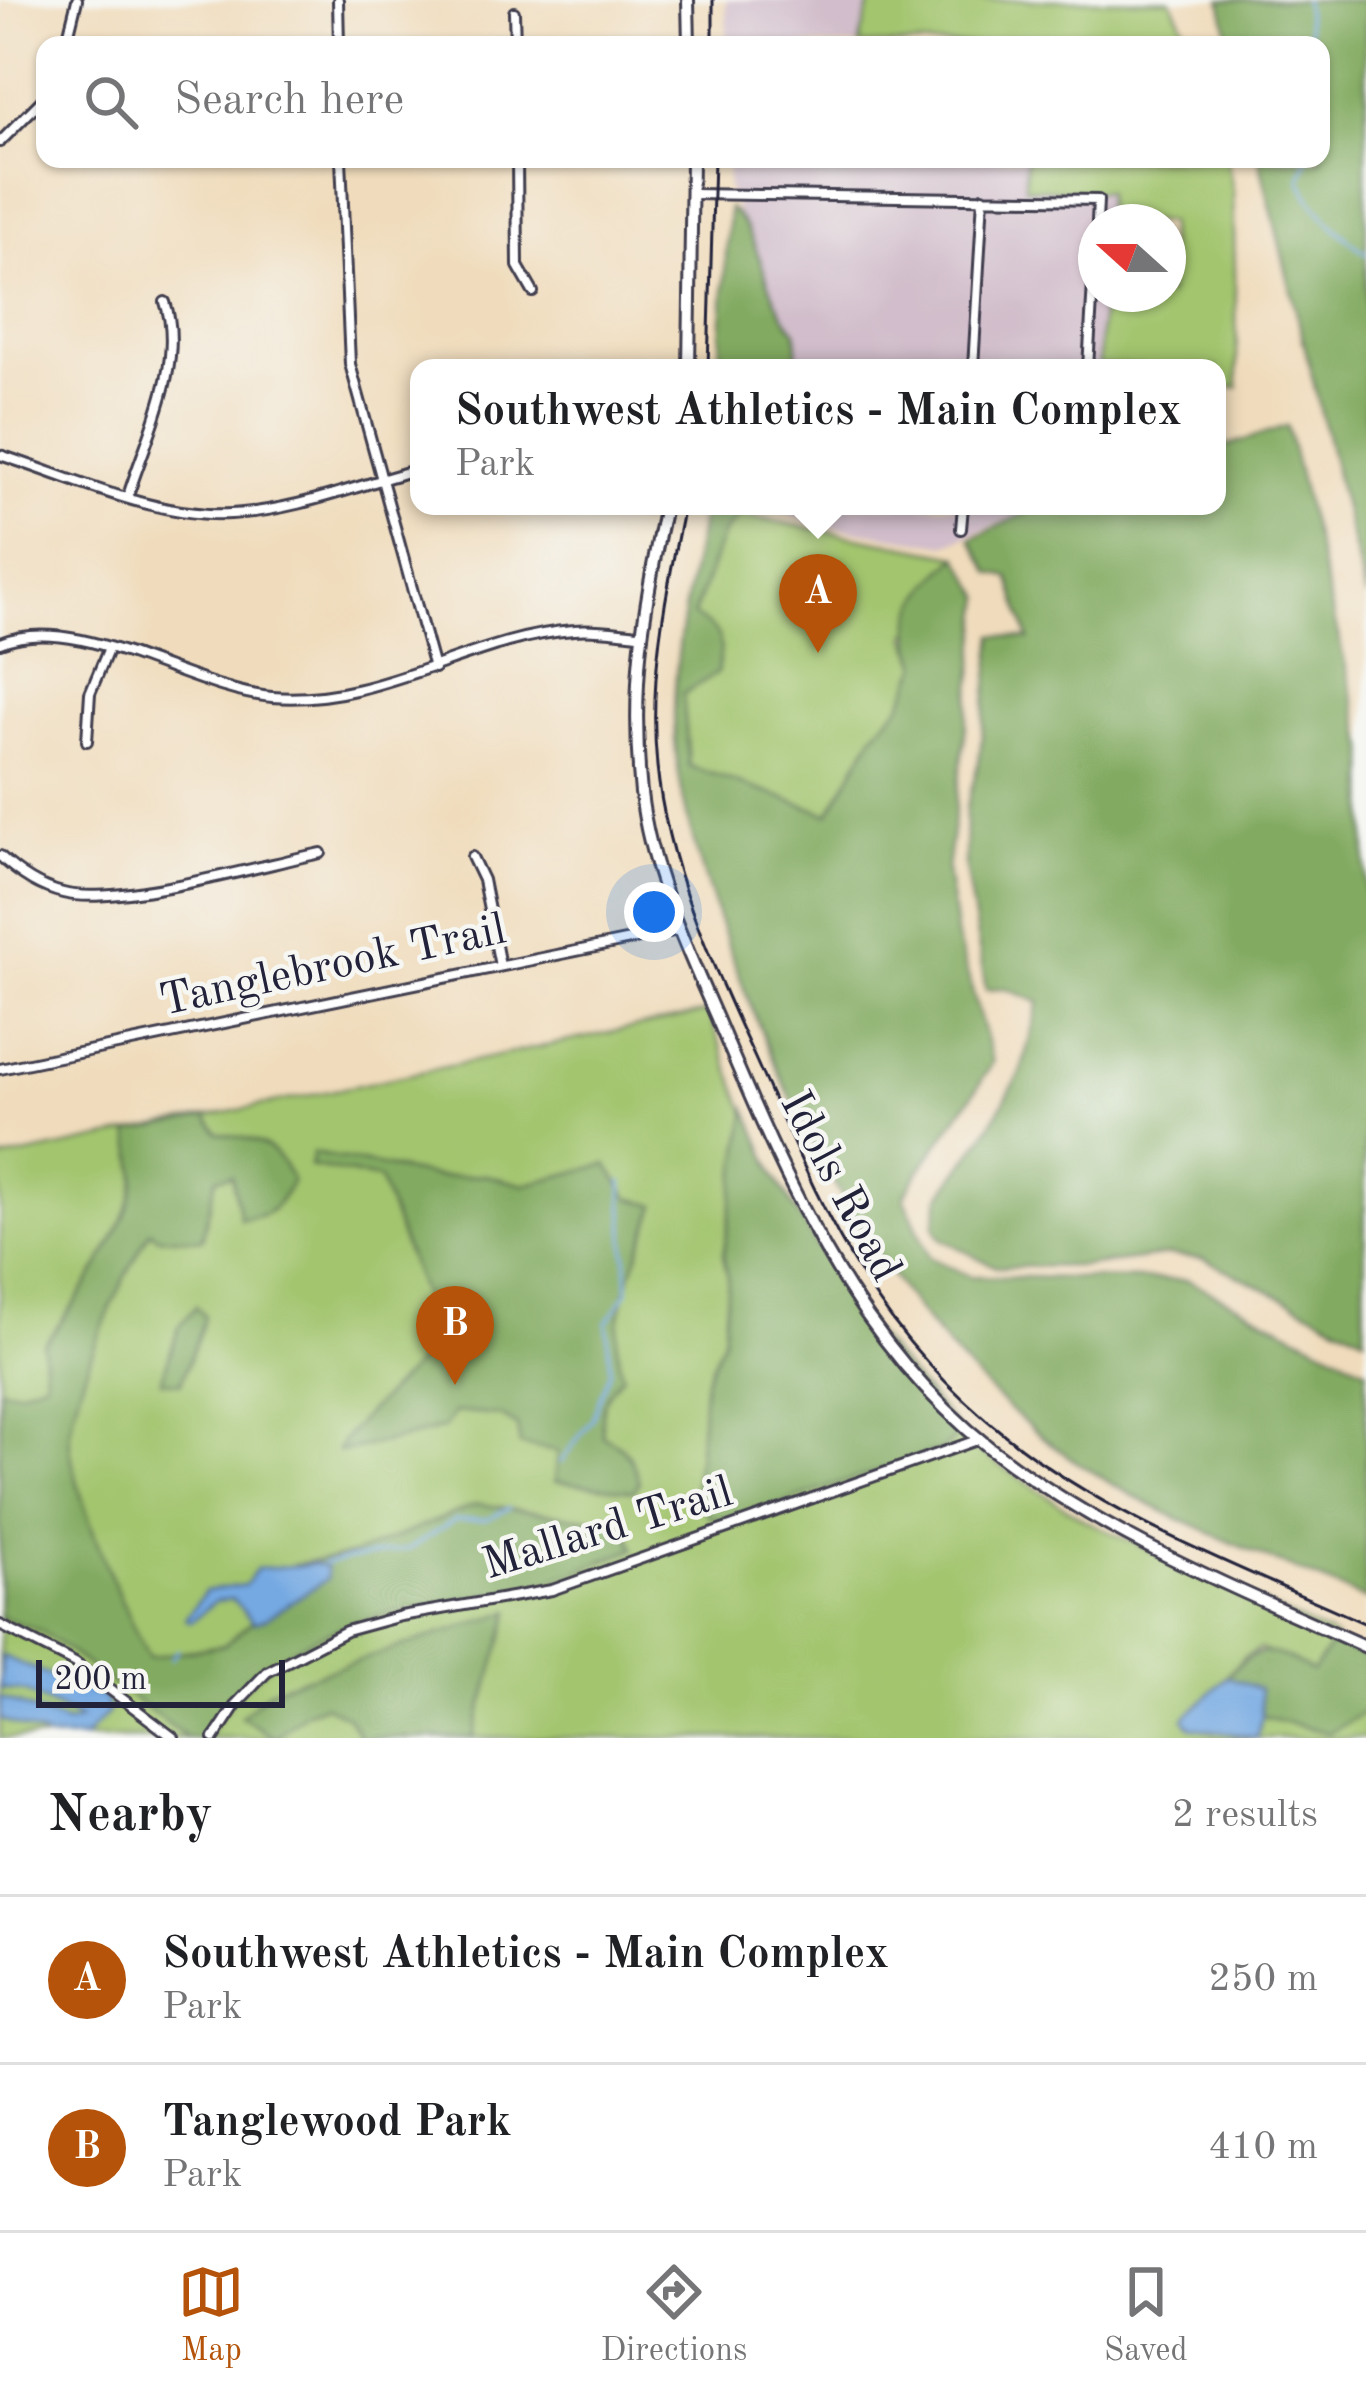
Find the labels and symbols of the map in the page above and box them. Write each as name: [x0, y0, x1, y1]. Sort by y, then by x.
north arrow: [1078, 204, 1186, 312]
pin: A: [779, 554, 857, 653]
your location: [624, 882, 684, 942]
street label: Tanglebrook Trail: [156, 908, 510, 1026]
street label: Idols Road: [770, 1085, 908, 1289]
pin: B: [416, 1286, 494, 1385]
street label: Mallard Trail: [478, 1471, 738, 1589]
scale bar: [36, 1654, 285, 1707]

